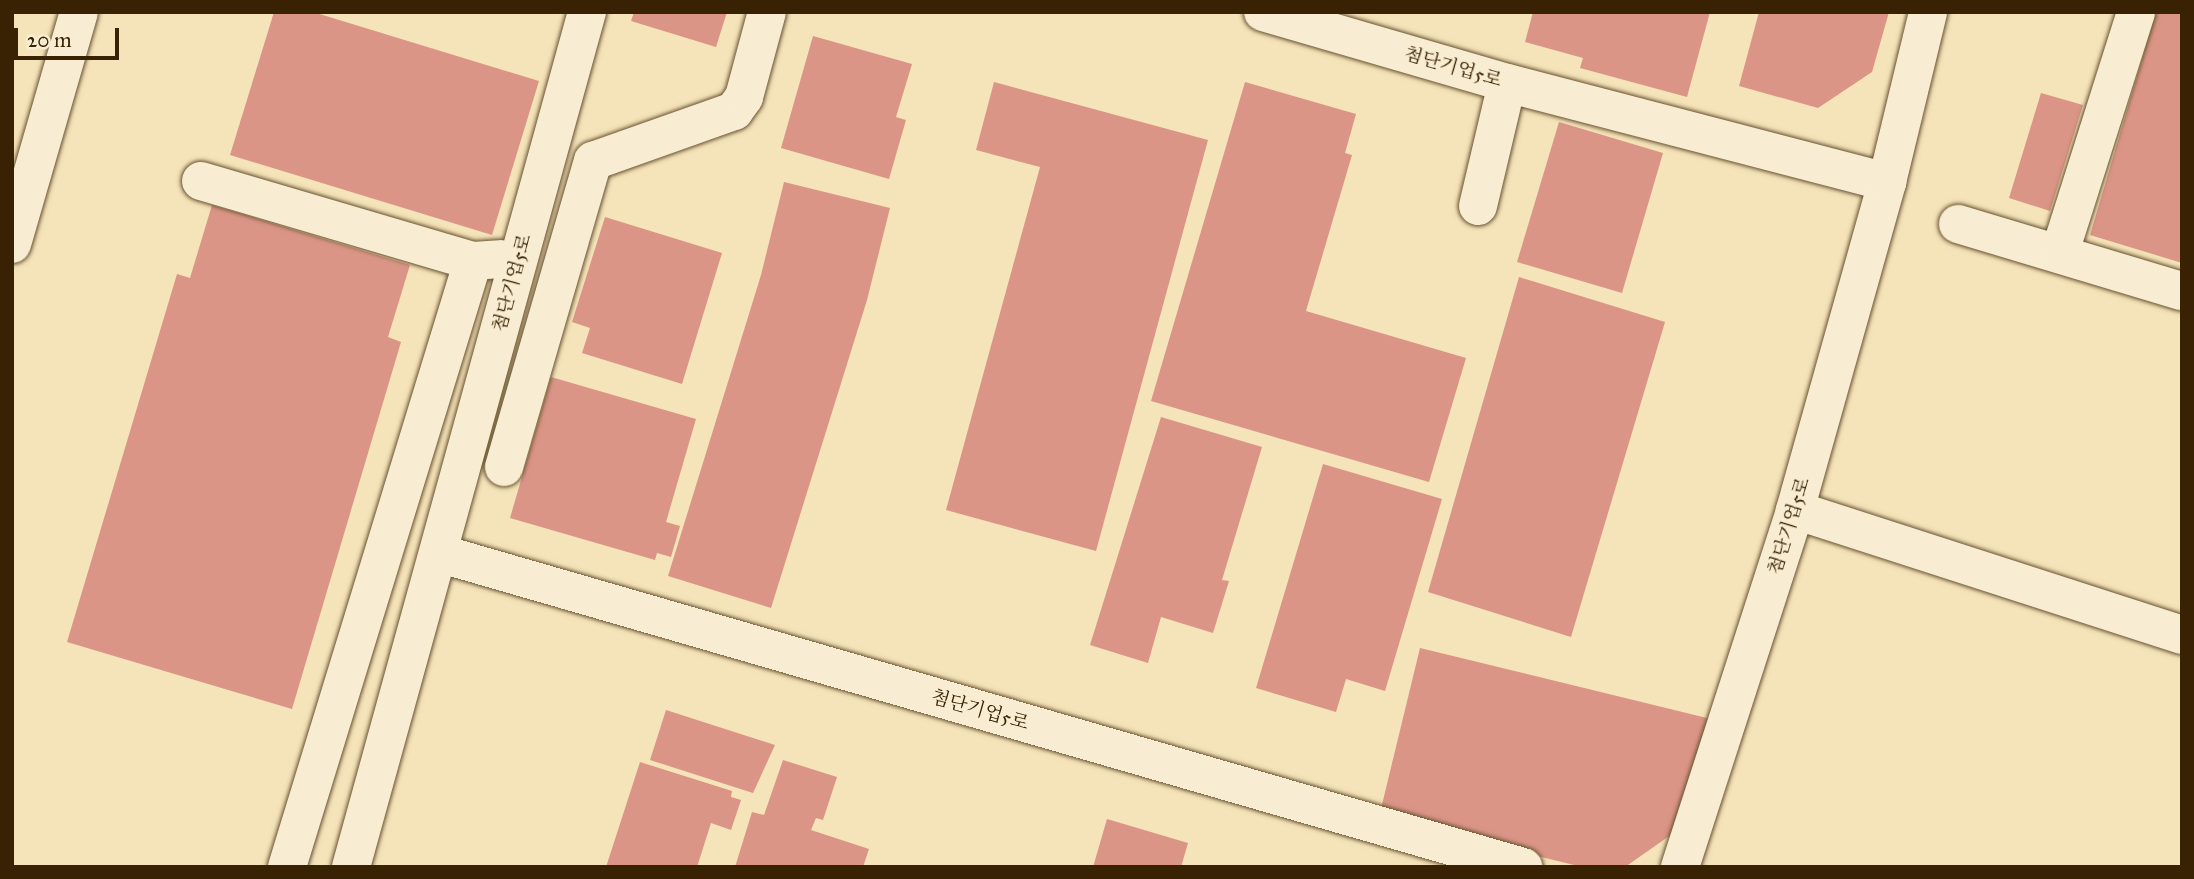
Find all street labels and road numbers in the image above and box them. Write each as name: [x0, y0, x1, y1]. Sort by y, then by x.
street label: 첨단기업5로: [1402, 42, 1504, 92]
street label: 첨단기업5로: [488, 231, 536, 335]
street label: 첨단기업5로: [1763, 475, 1815, 577]
street label: 첨단기업5로: [929, 685, 1031, 735]

